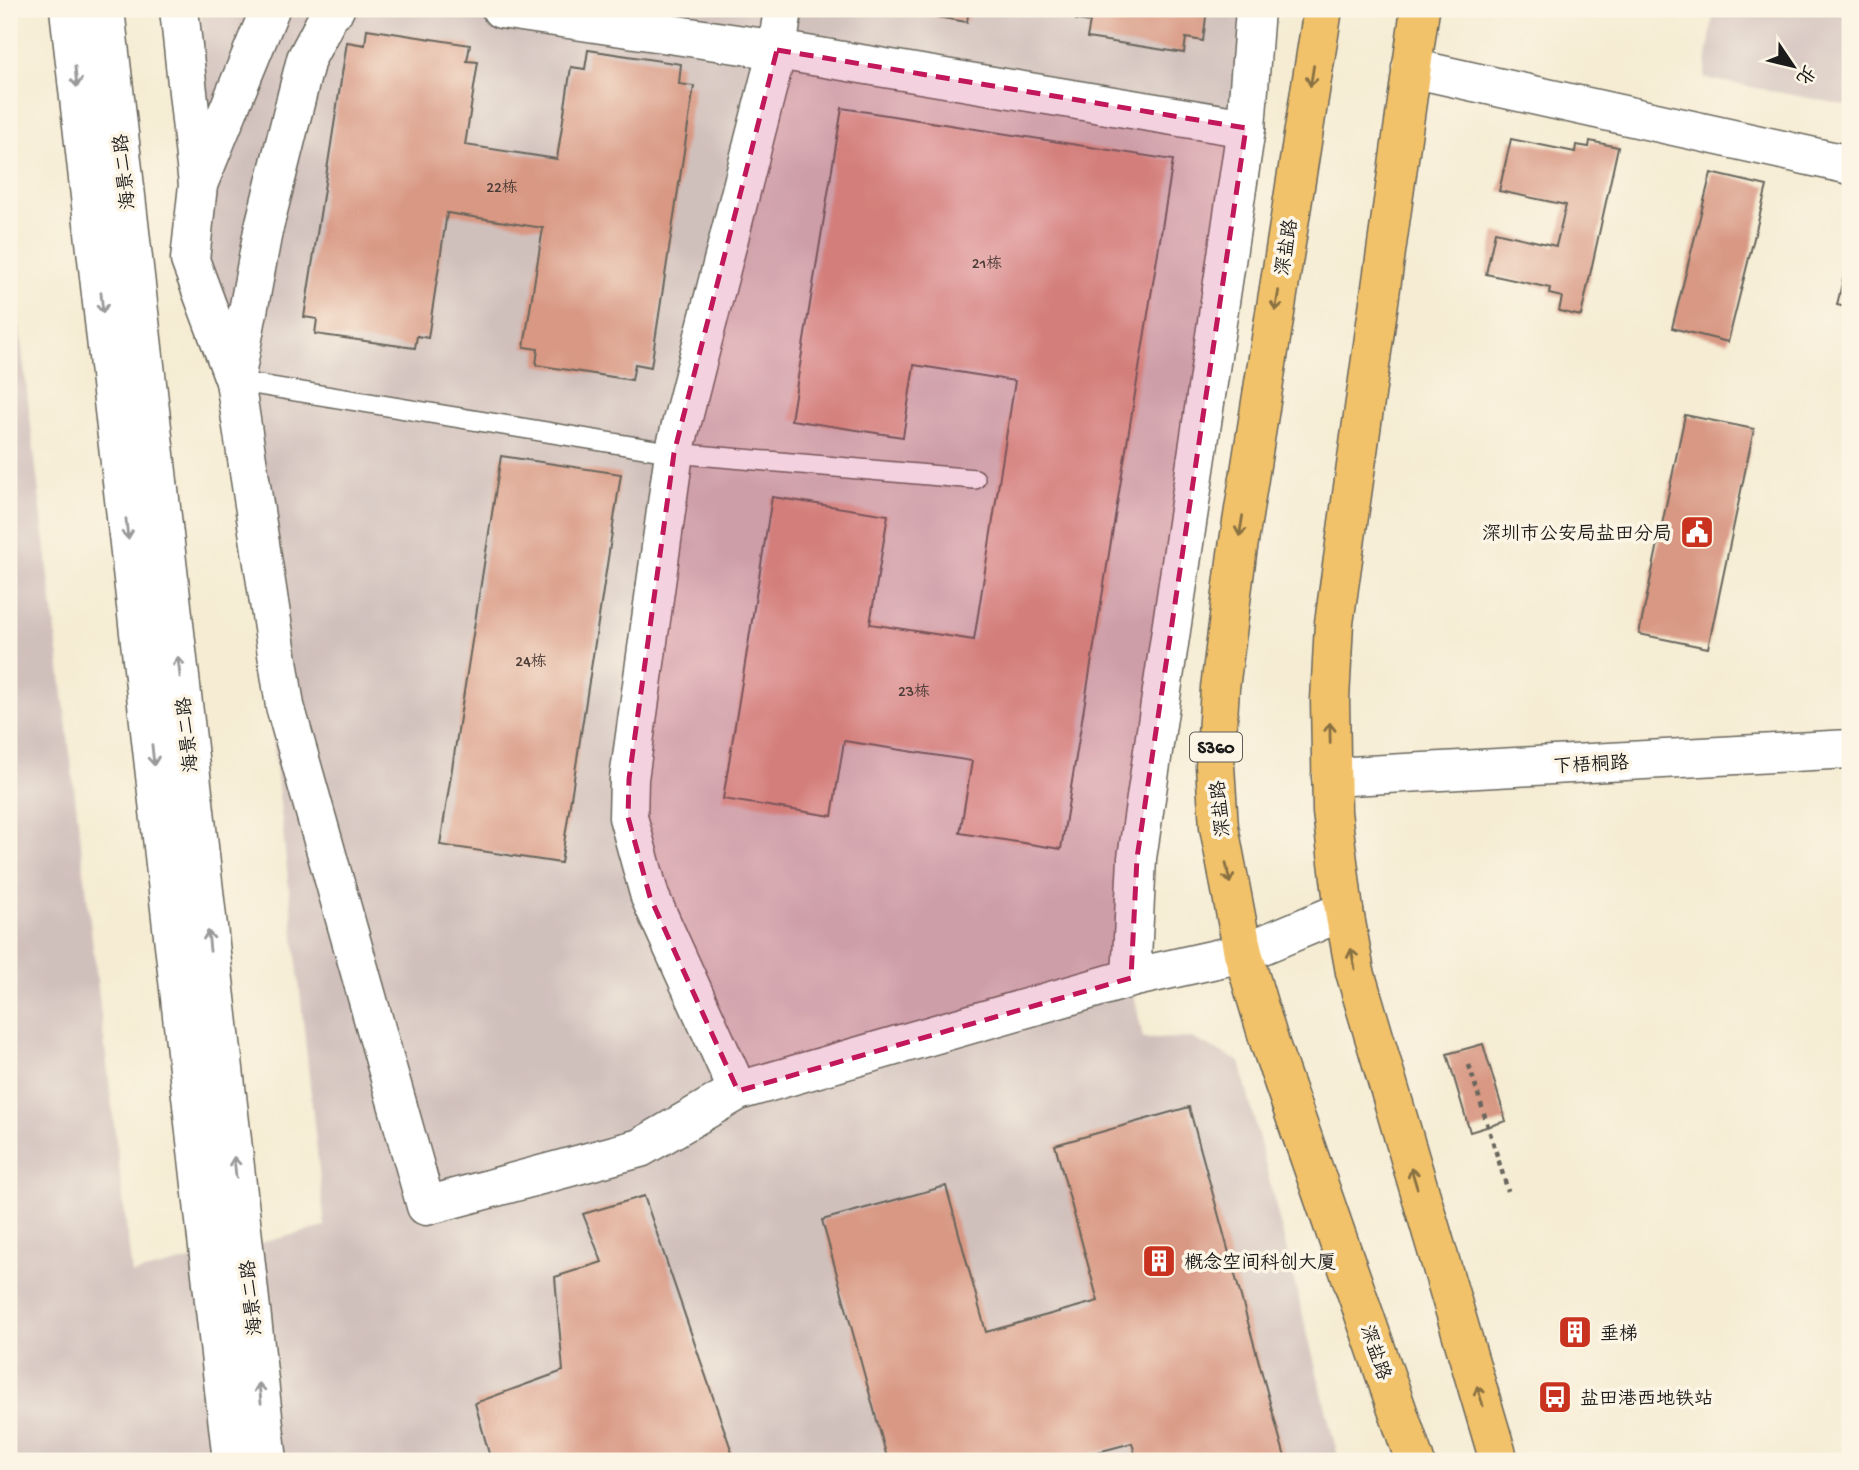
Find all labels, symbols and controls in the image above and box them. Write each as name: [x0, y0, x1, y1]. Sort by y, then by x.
north arrow: [1758, 32, 1828, 102]
text: 北: [1789, 59, 1819, 88]
one-way arrow: [1305, 64, 1318, 87]
one-way arrow: [70, 65, 83, 87]
street label: 海景二路: [110, 133, 142, 211]
house number: 22栋: [486, 179, 518, 199]
street label: 深盐路: [1272, 217, 1304, 278]
house number: 21栋: [972, 255, 1002, 275]
one-way arrow: [1270, 289, 1283, 312]
one-way arrow: [95, 291, 108, 313]
public building icon: 深圳市公安局盐田分局: [1678, 513, 1716, 551]
one-way arrow: [1235, 514, 1248, 537]
one-way arrow: [121, 517, 134, 540]
place label: 深圳市公安局盐田分局: [1482, 523, 1672, 547]
house number: 24栋: [515, 653, 547, 673]
one-way arrow: [172, 656, 185, 678]
house number: 23栋: [898, 683, 930, 703]
street label: 海景二路: [173, 696, 205, 774]
one-way arrow: [1324, 722, 1337, 745]
road number: S360: [1190, 732, 1242, 762]
one-way arrow: [146, 743, 159, 766]
street label: 下梧桐路: [1553, 752, 1630, 780]
street label: 深盐路: [1207, 779, 1237, 838]
one-way arrow: [1222, 861, 1235, 884]
one-way arrow: [203, 930, 216, 953]
one-way arrow: [1345, 948, 1359, 971]
one-way arrow: [228, 1157, 241, 1179]
one-way arrow: [1407, 1167, 1420, 1189]
building icon: 概念空间科创大厦: [1140, 1242, 1178, 1280]
place label: 概念空间科创大厦: [1184, 1251, 1336, 1276]
street label: 海景二路: [237, 1259, 269, 1337]
building icon: 垂梯: [1556, 1313, 1594, 1351]
street label: 深盐路: [1354, 1322, 1395, 1384]
place label: 垂梯: [1600, 1323, 1638, 1347]
bus stop icon: 盐田港西地铁站: [1536, 1378, 1574, 1416]
one-way arrow: [254, 1383, 267, 1405]
one-way arrow: [1472, 1385, 1485, 1407]
place label: 盐田港西地铁站: [1580, 1388, 1713, 1412]

